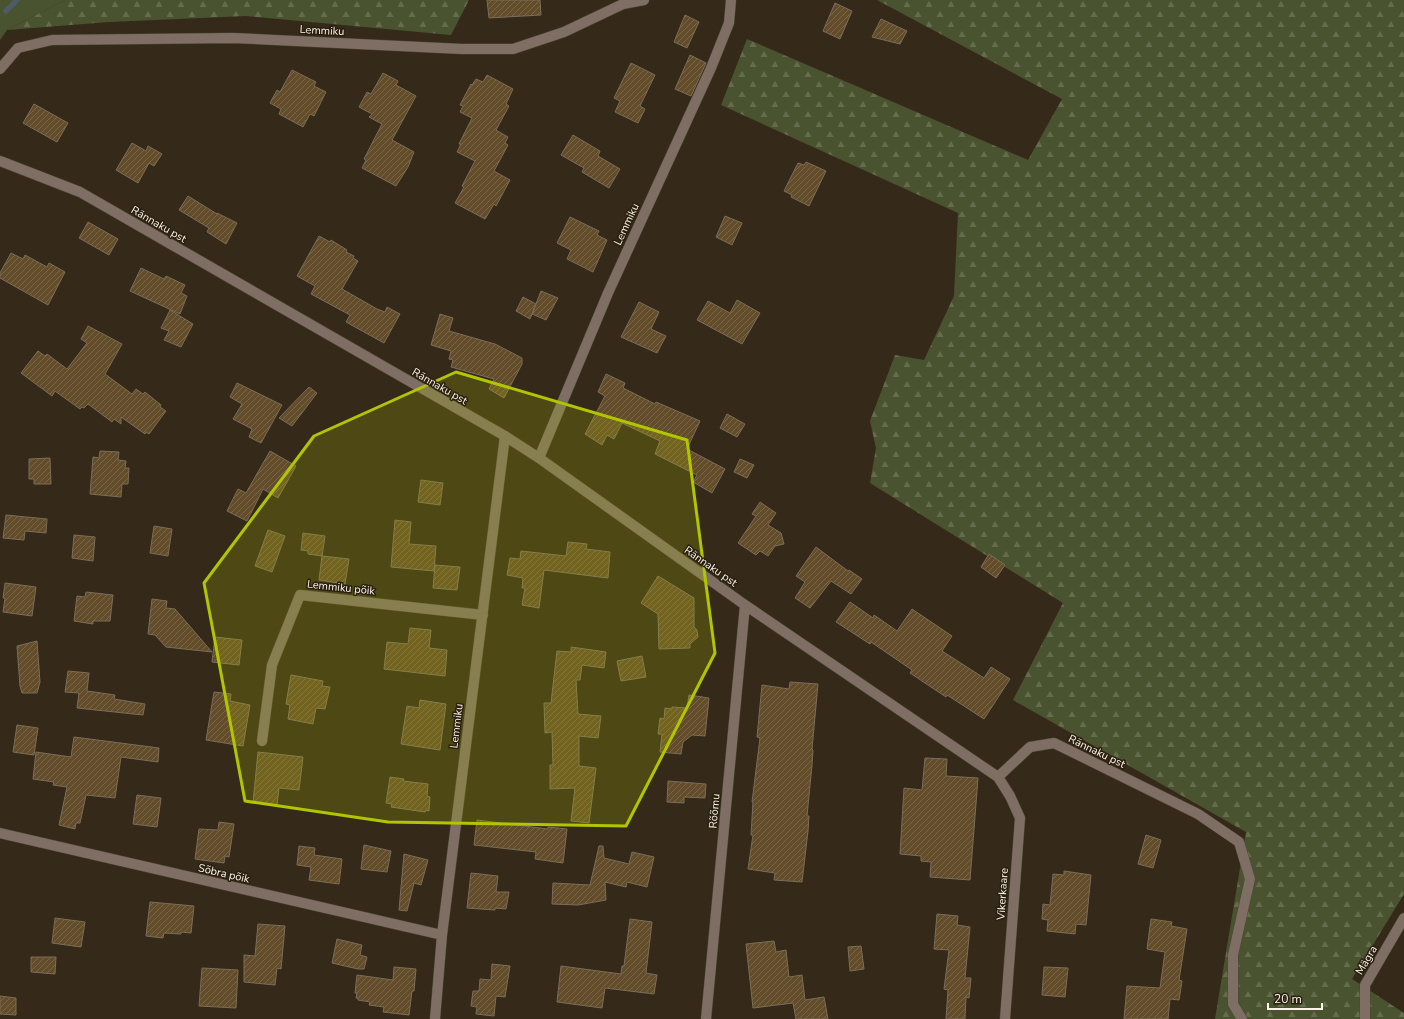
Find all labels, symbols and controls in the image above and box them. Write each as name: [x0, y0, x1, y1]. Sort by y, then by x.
street label: Lemmiku: [299, 22, 345, 39]
street label: Lemmiku: [610, 201, 643, 248]
street label: Rännaku pst: [128, 203, 189, 246]
street label: Rännaku pst: [409, 365, 470, 408]
street label: Rännaku pst: [681, 543, 740, 590]
street label: Lemmiku põik: [306, 576, 376, 599]
street label: Lemmiku: [446, 703, 467, 749]
street label: Rännaku pst: [1066, 731, 1128, 772]
street label: Rõõmu: [705, 793, 723, 829]
street label: Sõbra põik: [197, 860, 252, 887]
street label: Vikerkaare: [993, 867, 1012, 922]
street label: Mägra: [1352, 943, 1381, 978]
scale bar: [1268, 985, 1322, 1011]
text: 20 m: [1274, 991, 1302, 1007]

